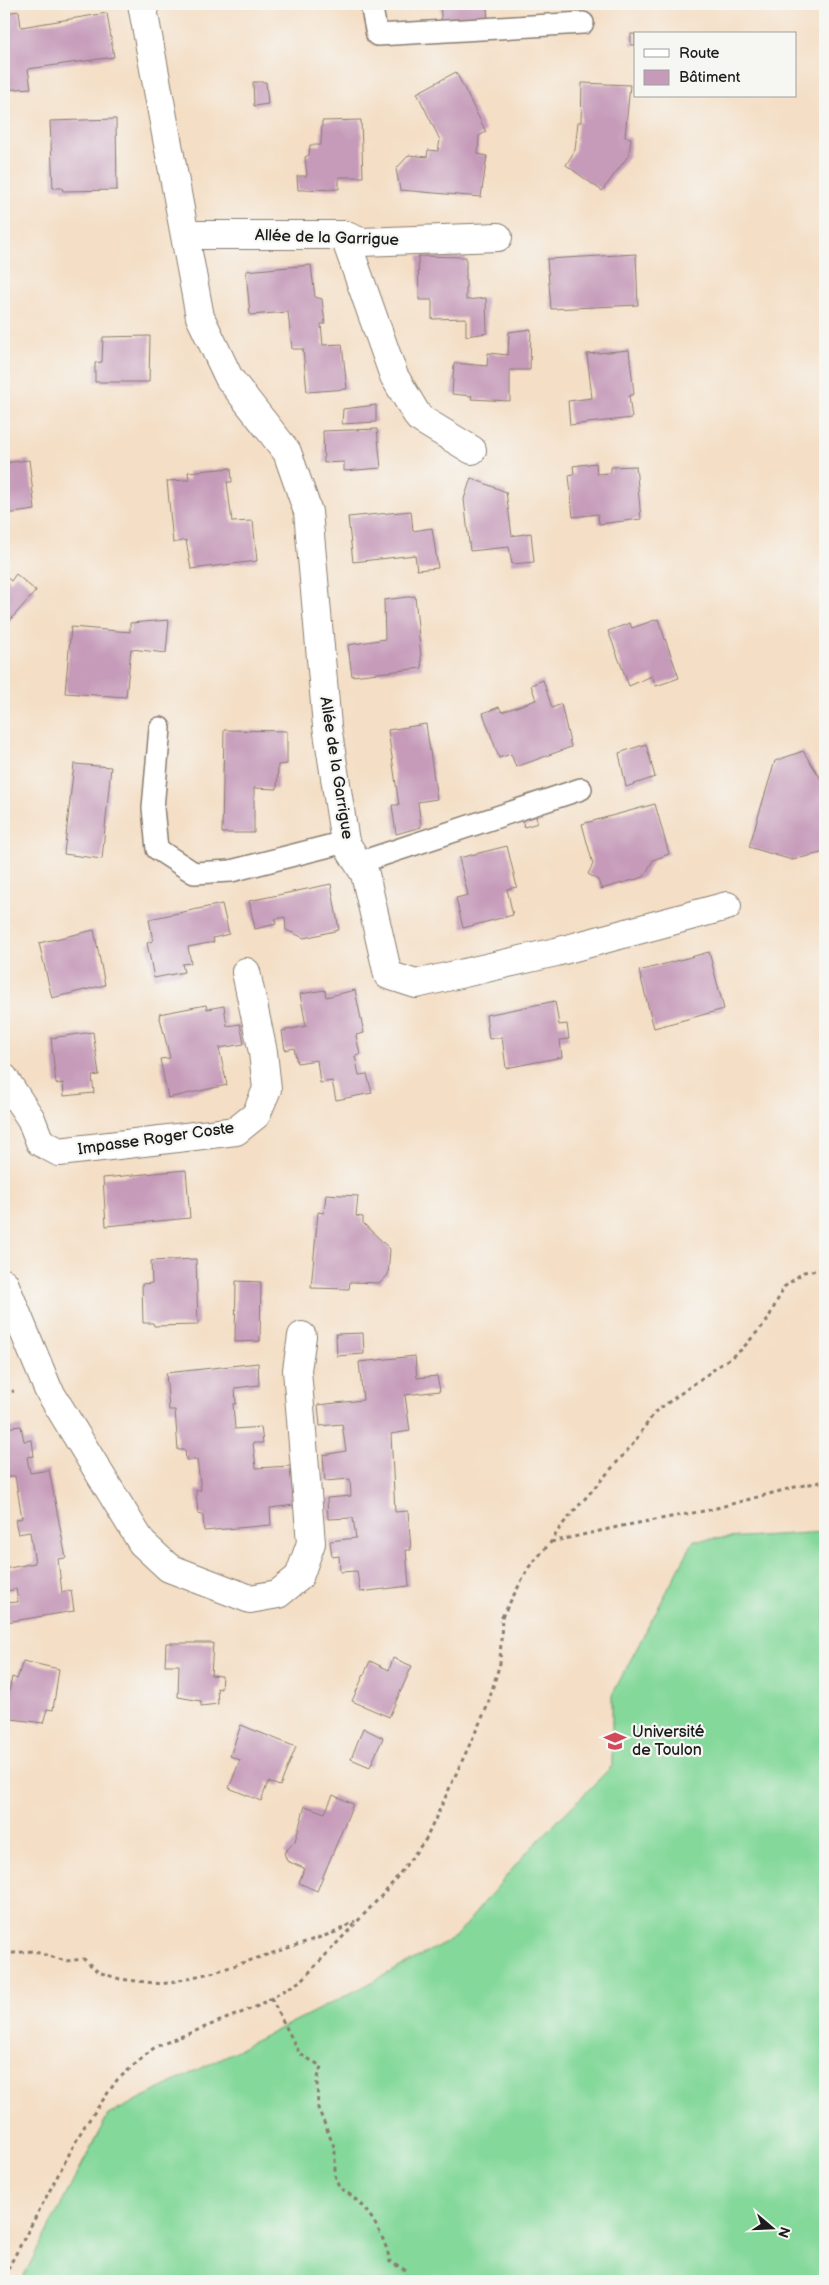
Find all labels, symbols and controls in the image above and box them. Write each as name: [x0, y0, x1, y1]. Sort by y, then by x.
legend: [634, 32, 796, 98]
text: Route: [679, 44, 720, 63]
text: Bâtiment: [679, 68, 741, 87]
street label: Allée de la Garrigue: [255, 226, 400, 250]
street label: Allée de la Garrigue: [315, 695, 357, 841]
street label: Impasse Roger Coste: [77, 1119, 236, 1159]
place label: Université de Toulon: [632, 1723, 705, 1760]
school or university icon: Université de Toulon: [602, 1728, 628, 1754]
north arrow: [746, 2202, 796, 2252]
text: N: [774, 2224, 794, 2240]

